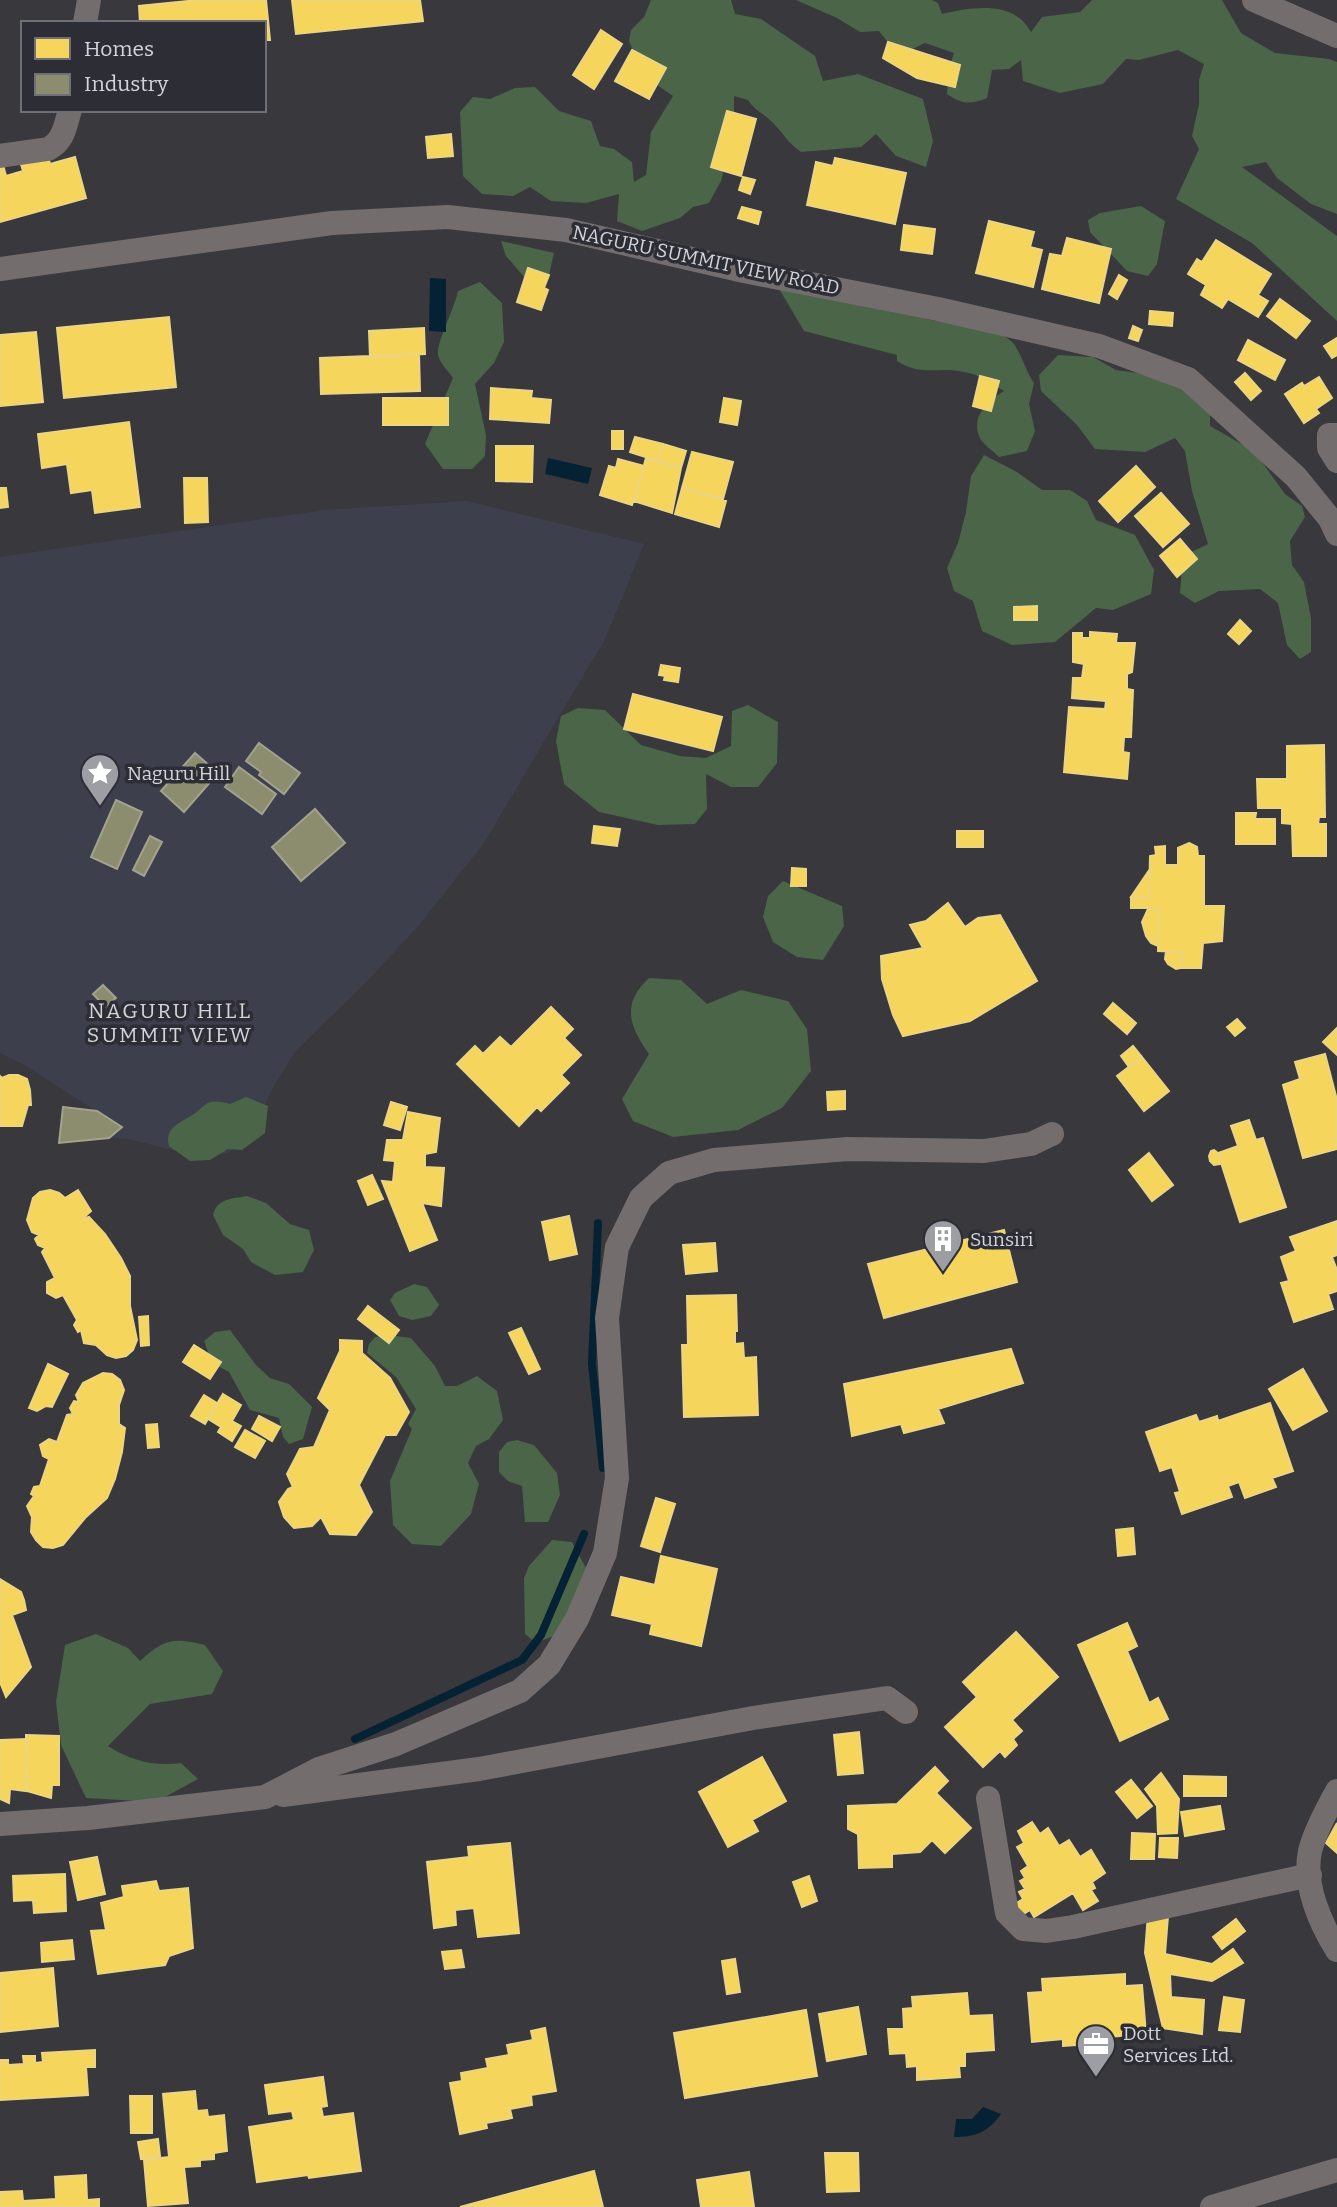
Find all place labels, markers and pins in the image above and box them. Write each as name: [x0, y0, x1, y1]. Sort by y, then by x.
place icon: Naguru Hill: [79, 752, 121, 807]
place label: Naguru Hill: [127, 762, 230, 785]
building icon: Sunsiri: [922, 1218, 964, 1273]
place label: Sunsiri: [970, 1228, 1034, 1251]
place label: Dott Services Ltd.: [1123, 2022, 1233, 2067]
office icon: Dott Services Ltd.: [1075, 2023, 1117, 2078]

